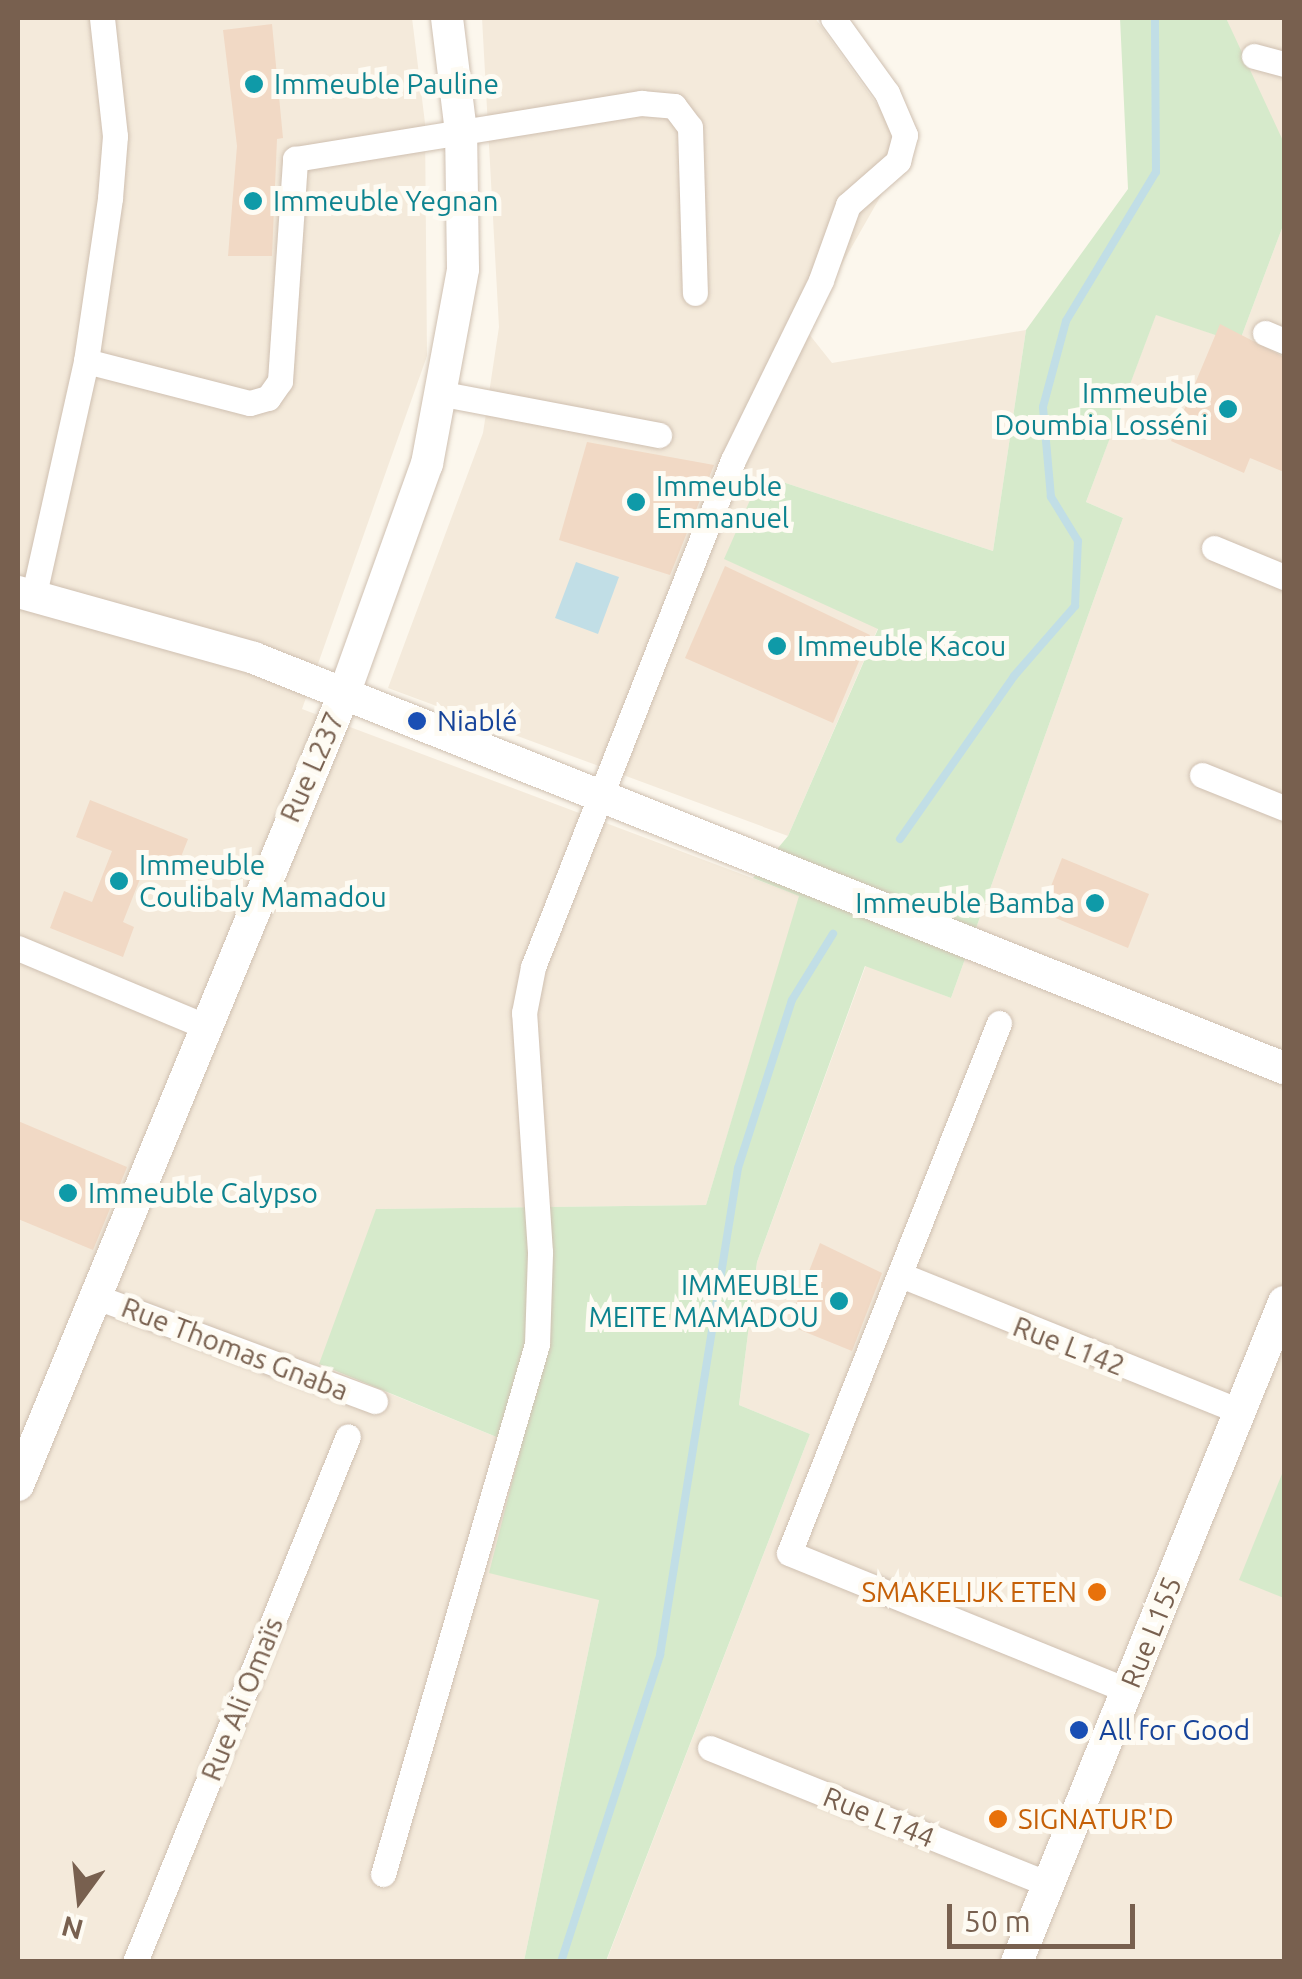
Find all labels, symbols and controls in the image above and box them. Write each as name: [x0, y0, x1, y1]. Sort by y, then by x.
place label: Immeuble Pauline: [274, 67, 499, 101]
marker: Immeuble Pauline: [243, 73, 265, 95]
place label: Immeuble Yegnan: [273, 184, 498, 218]
marker: Immeuble Yegnan: [242, 190, 264, 212]
place label: Immeuble Doumbia Losséni: [995, 376, 1208, 442]
marker: Immeuble Doumbia Losséni: [1217, 398, 1239, 420]
place label: Immeuble Emmanuel: [656, 469, 789, 535]
marker: Immeuble Emmanuel: [625, 491, 647, 513]
place label: Immeuble Kacou: [797, 629, 1006, 663]
marker: Immeuble Kacou: [766, 635, 788, 657]
place label: Niablé: [437, 704, 517, 738]
street label: Rue L237: [273, 707, 351, 827]
marker: Niablé: [406, 710, 428, 732]
place label: Immeuble Coulibaly Mamadou: [139, 848, 387, 914]
marker: Immeuble Coulibaly Mamadou: [108, 870, 130, 892]
place label: Immeuble Bamba: [855, 886, 1075, 920]
marker: Immeuble Bamba: [1084, 892, 1106, 914]
place label: Immeuble Calypso: [88, 1176, 318, 1210]
marker: Immeuble Calypso: [57, 1182, 79, 1204]
place label: IMMEUBLE MEITE MAMADOU: [588, 1268, 819, 1334]
street label: Rue Thomas Gnaba: [117, 1290, 353, 1408]
marker: IMMEUBLE MEITE MAMADOU: [828, 1290, 850, 1312]
street label: Rue L142: [1008, 1309, 1130, 1383]
street label: Rue L155: [1114, 1571, 1188, 1693]
place label: SMAKELIJK ETEN: [861, 1575, 1077, 1609]
marker: SMAKELIJK ETEN: [1086, 1581, 1108, 1603]
street label: Rue Ali Omaïs: [194, 1612, 290, 1786]
place label: All for Good: [1099, 1713, 1250, 1747]
marker: All for Good: [1068, 1719, 1090, 1741]
street label: Rue L144: [818, 1780, 940, 1854]
place label: SIGNATUR'D: [1018, 1802, 1174, 1836]
marker: SIGNATUR'D: [987, 1808, 1009, 1830]
north arrow: [30, 1849, 130, 1949]
scale bar: [952, 1884, 1140, 1946]
text: 50 m: [964, 1904, 1031, 1938]
text: N: [58, 1911, 86, 1946]

